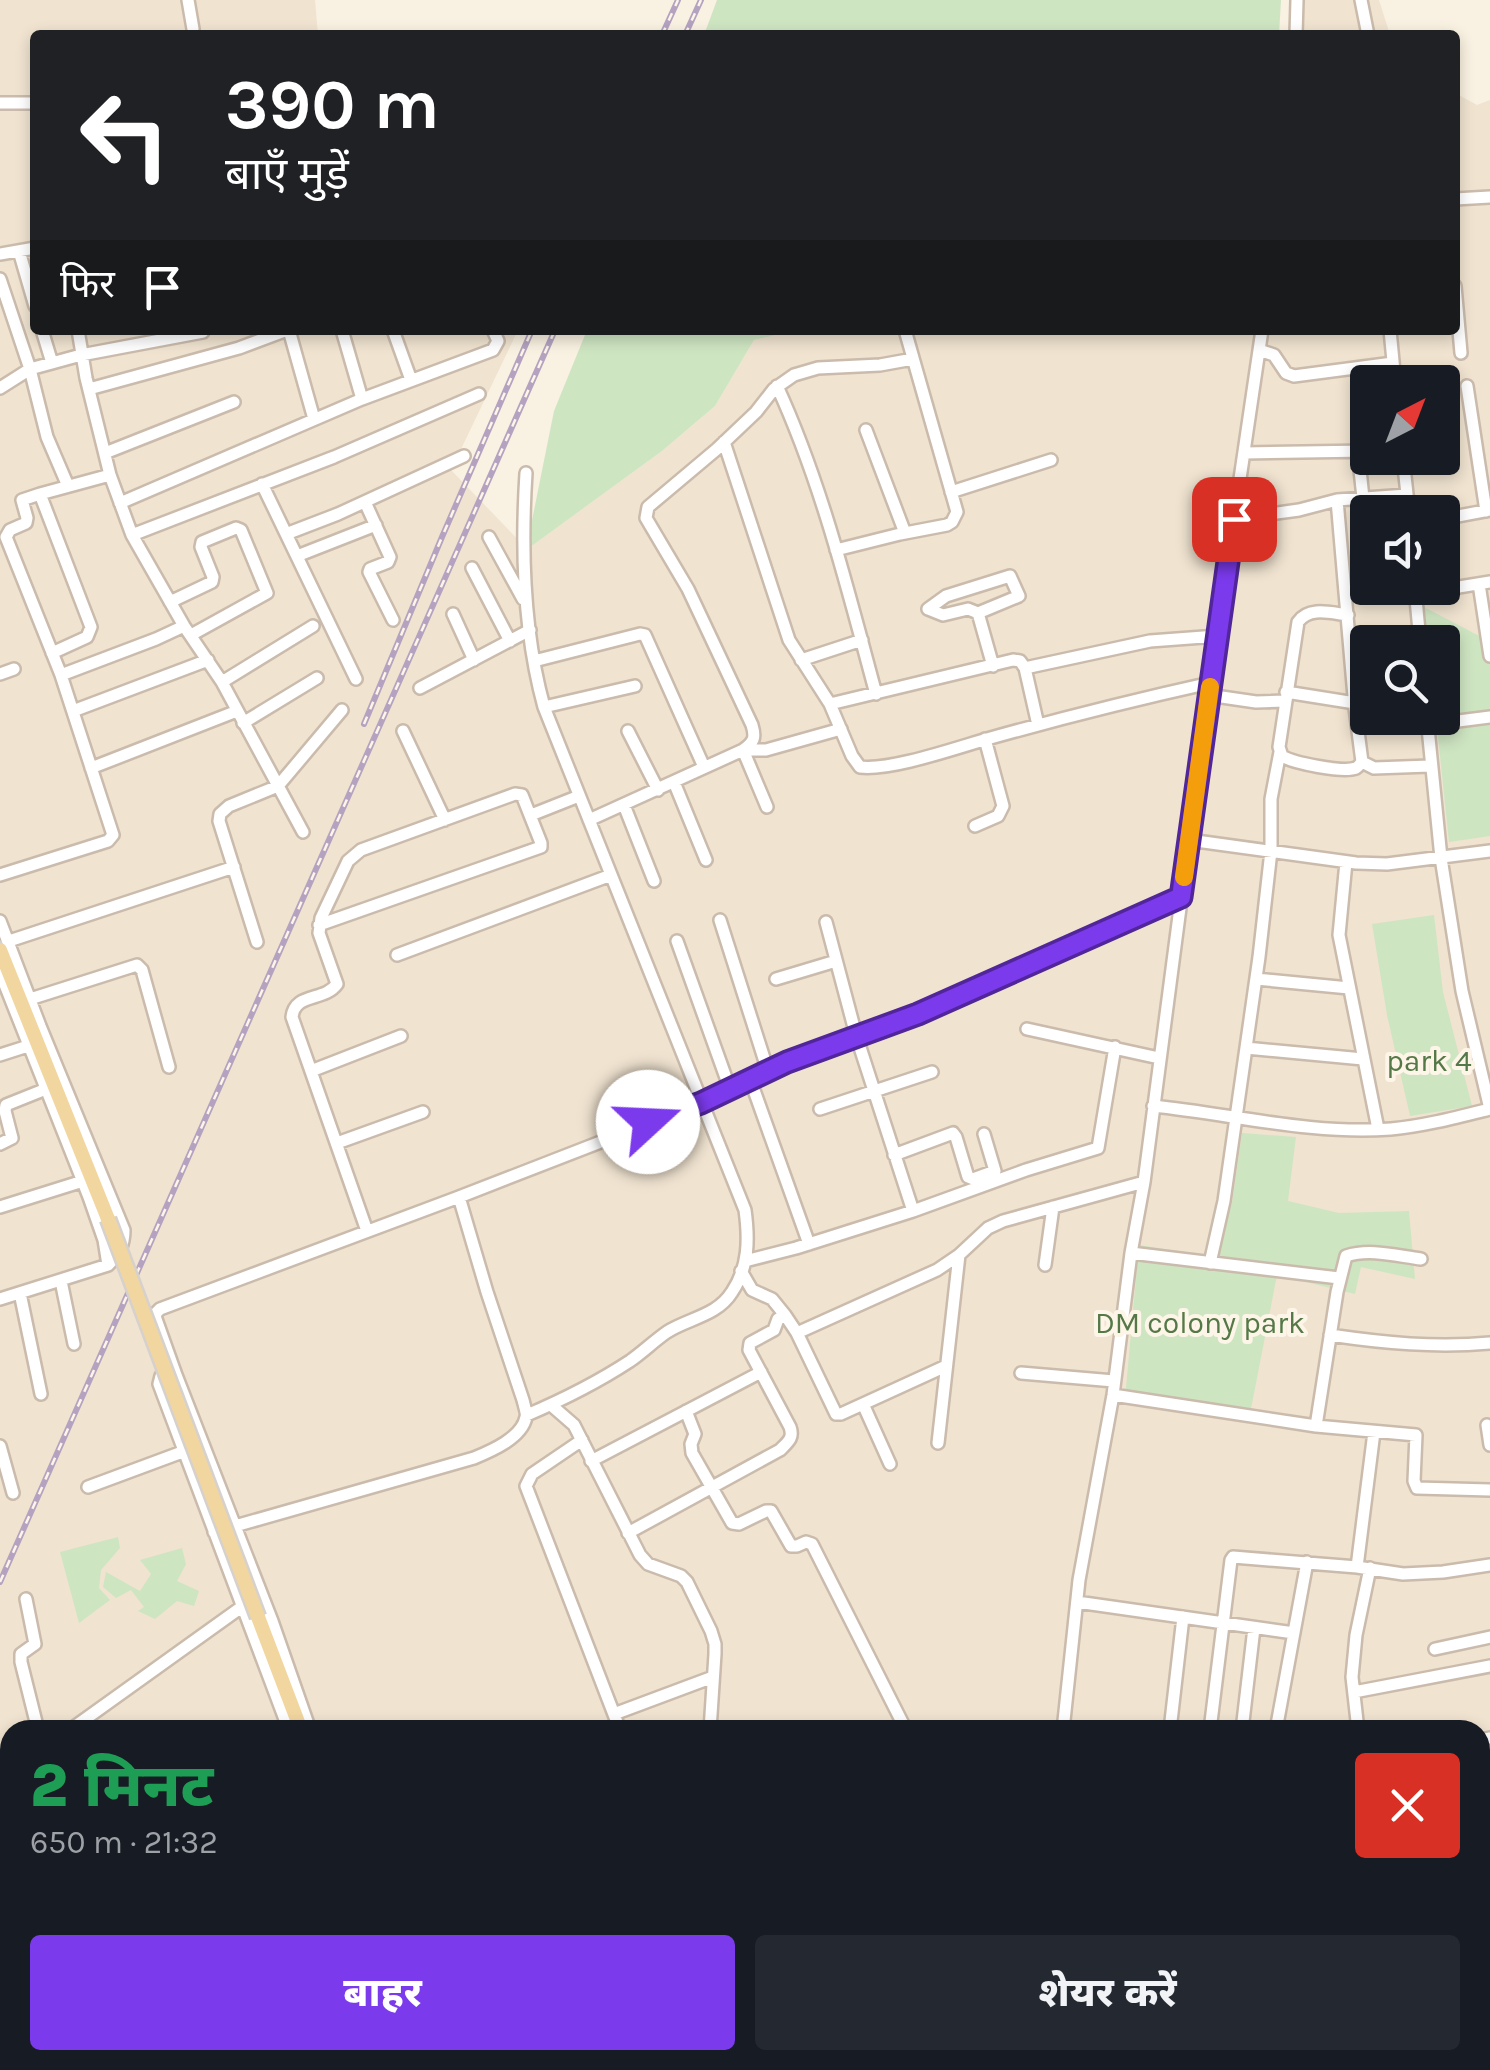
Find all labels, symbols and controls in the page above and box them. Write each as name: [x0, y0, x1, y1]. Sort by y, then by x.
text: 390 m: [225, 64, 440, 146]
icon: left: [60, 70, 190, 200]
text: बाएँ मुड़ें: [225, 148, 349, 200]
icon: arrive: [135, 260, 190, 315]
text: फिर: [60, 262, 115, 307]
north arrow: [1350, 365, 1460, 475]
map controls: [1350, 365, 1460, 735]
pin: [1192, 477, 1277, 562]
icon: arrive: [1207, 492, 1262, 547]
button: sound: [1350, 495, 1460, 605]
button: search: [1350, 625, 1460, 735]
park label: park 4: [1386, 1043, 1472, 1079]
position arrow: [596, 1070, 700, 1174]
park label: DM colony park: [1095, 1305, 1305, 1341]
text: 2 मिनट: [30, 1751, 213, 1821]
button: close: [1355, 1753, 1460, 1858]
text: 650 m · 21:32: [30, 1824, 218, 1861]
button: बाहर: [30, 1935, 735, 2050]
button: शेयर करें: [755, 1935, 1460, 2050]

